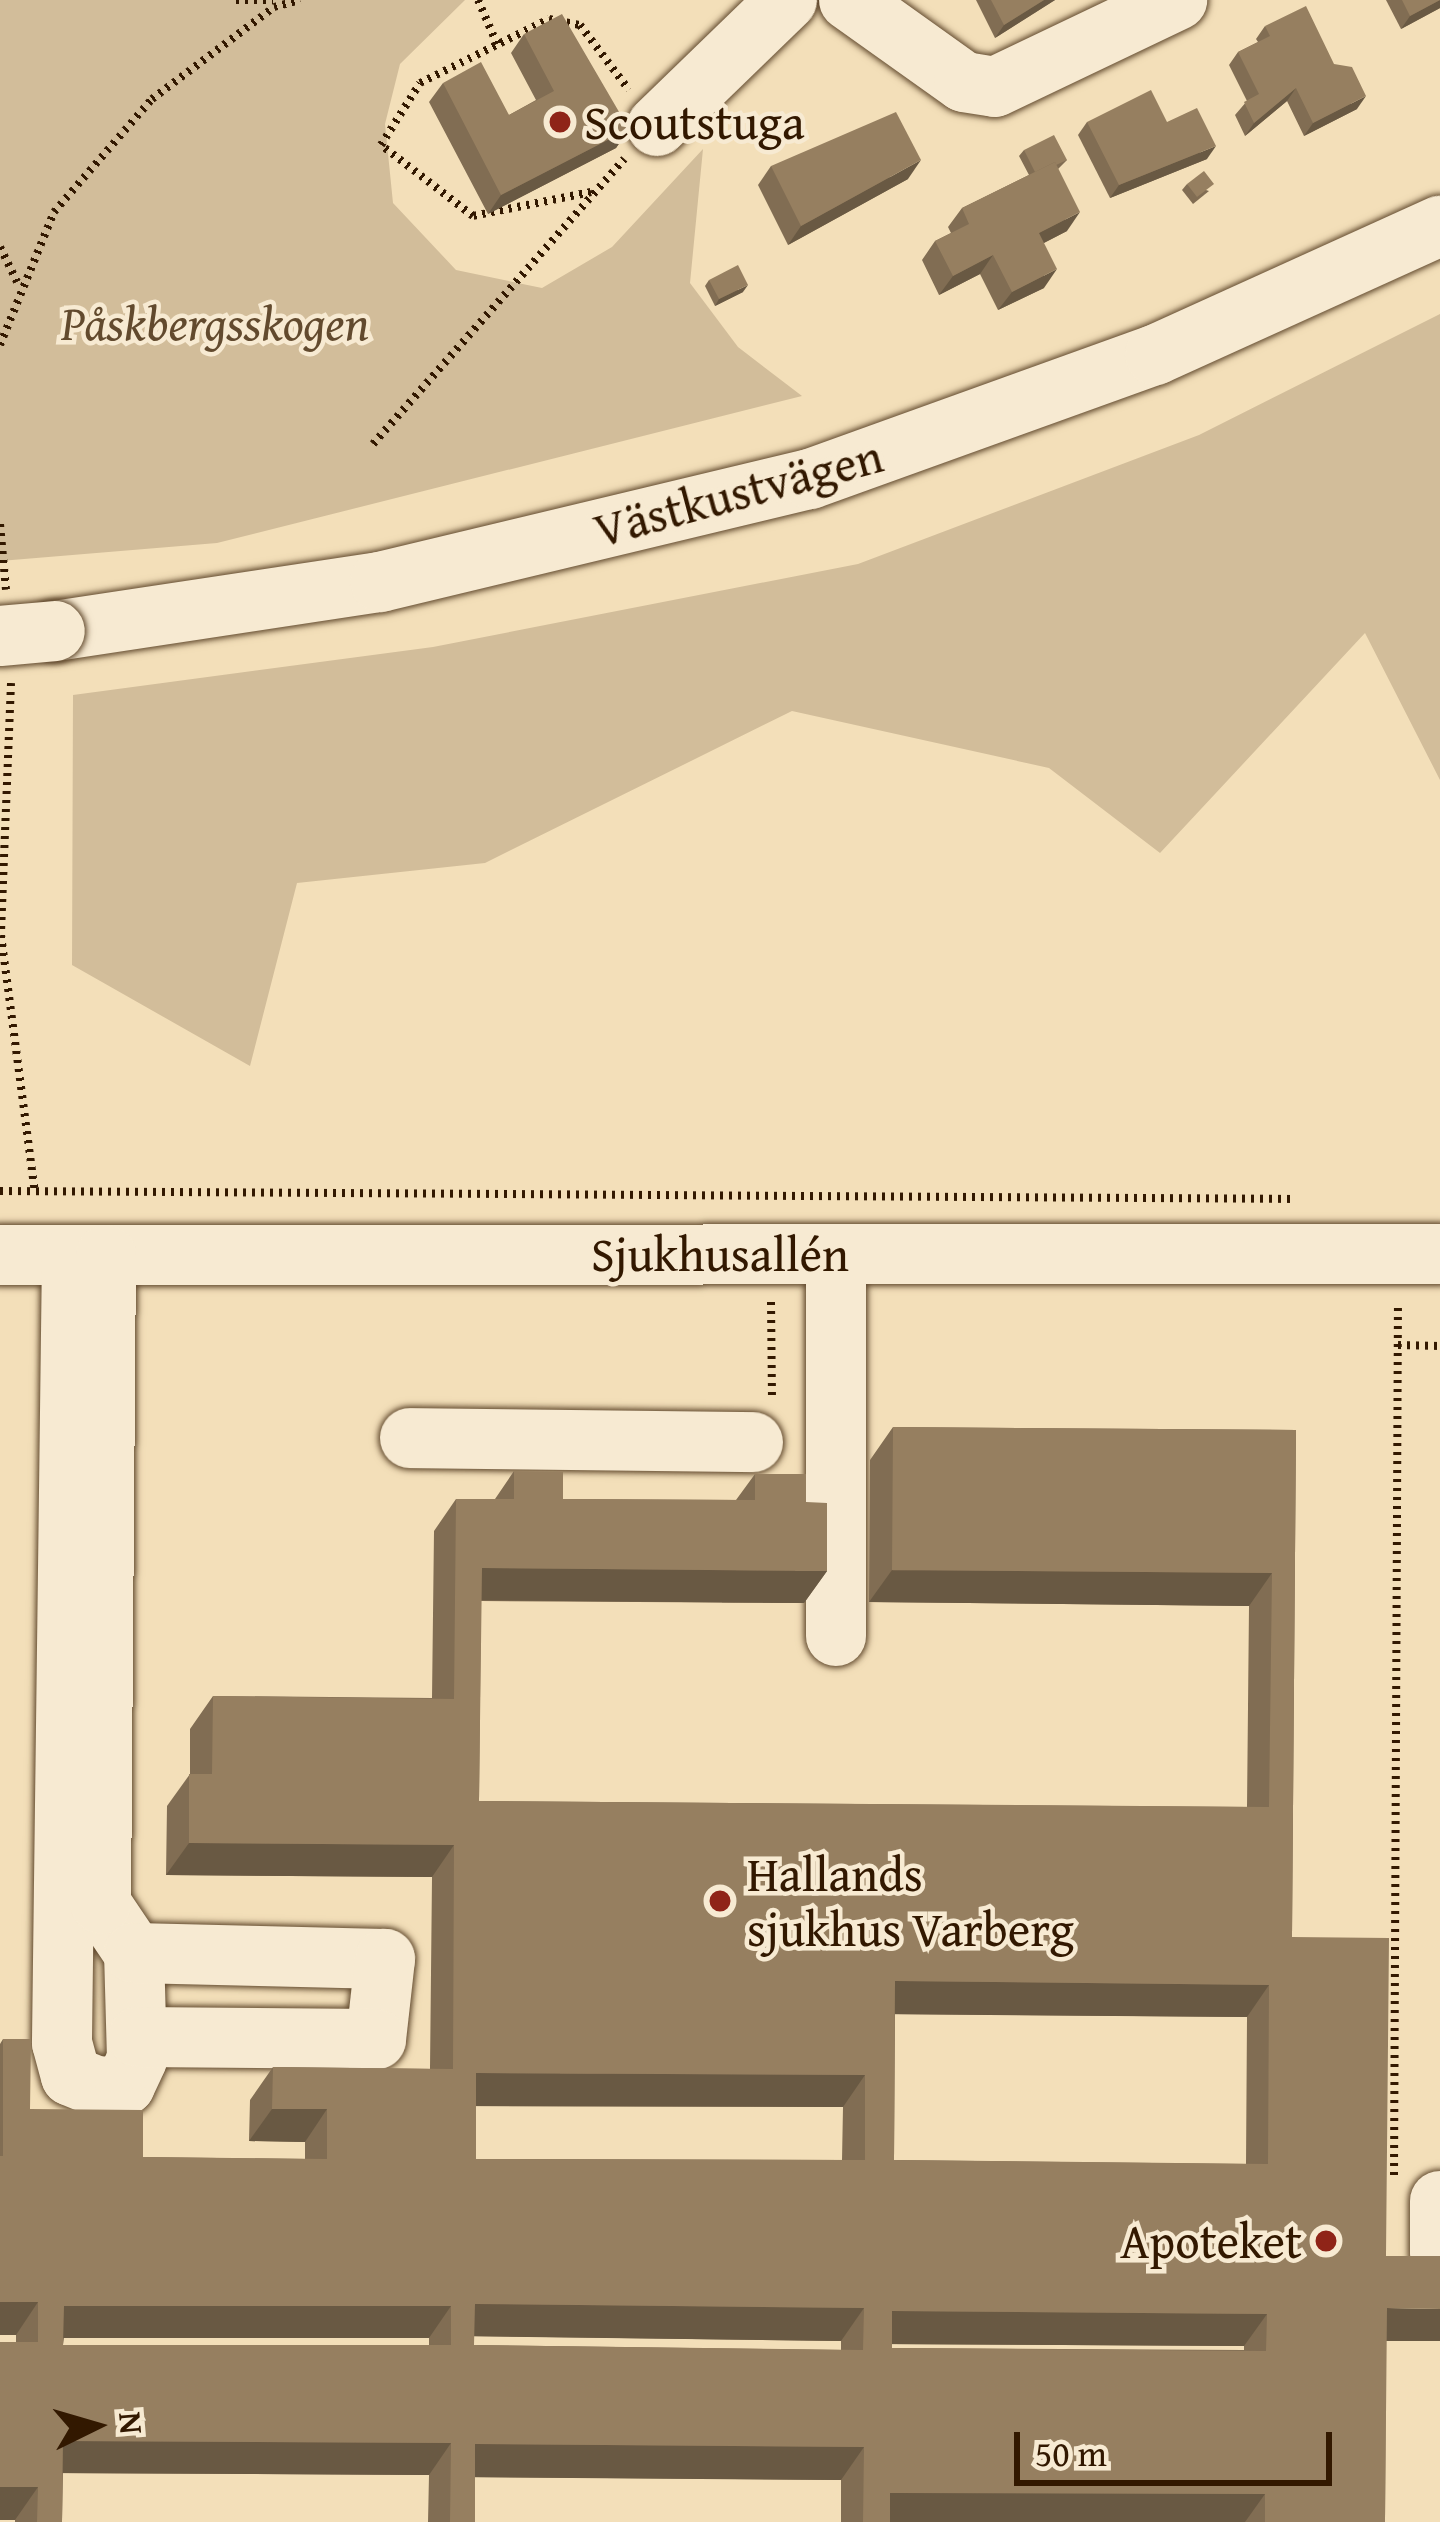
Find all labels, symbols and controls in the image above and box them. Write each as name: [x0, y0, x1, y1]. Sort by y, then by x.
place label: Scoutstuga: [584, 93, 805, 151]
marker: Scoutstuga: [547, 109, 573, 135]
park label: Påskbergsskogen: [61, 294, 369, 352]
street label: Västkustvägen: [587, 426, 889, 558]
street label: Sjukhusallén: [591, 1225, 849, 1283]
place label: Hallands sjukhus Varberg: [747, 1844, 1074, 1957]
marker: Hallands sjukhus Varberg: [704, 1885, 736, 1917]
place label: Apoteket: [1120, 2212, 1302, 2270]
marker: Apoteket: [1313, 2228, 1339, 2254]
north arrow: [36, 2366, 156, 2486]
scale bar: [1020, 2408, 1338, 2482]
text: N: [107, 2410, 157, 2436]
text: 50 m: [1035, 2426, 1107, 2479]

